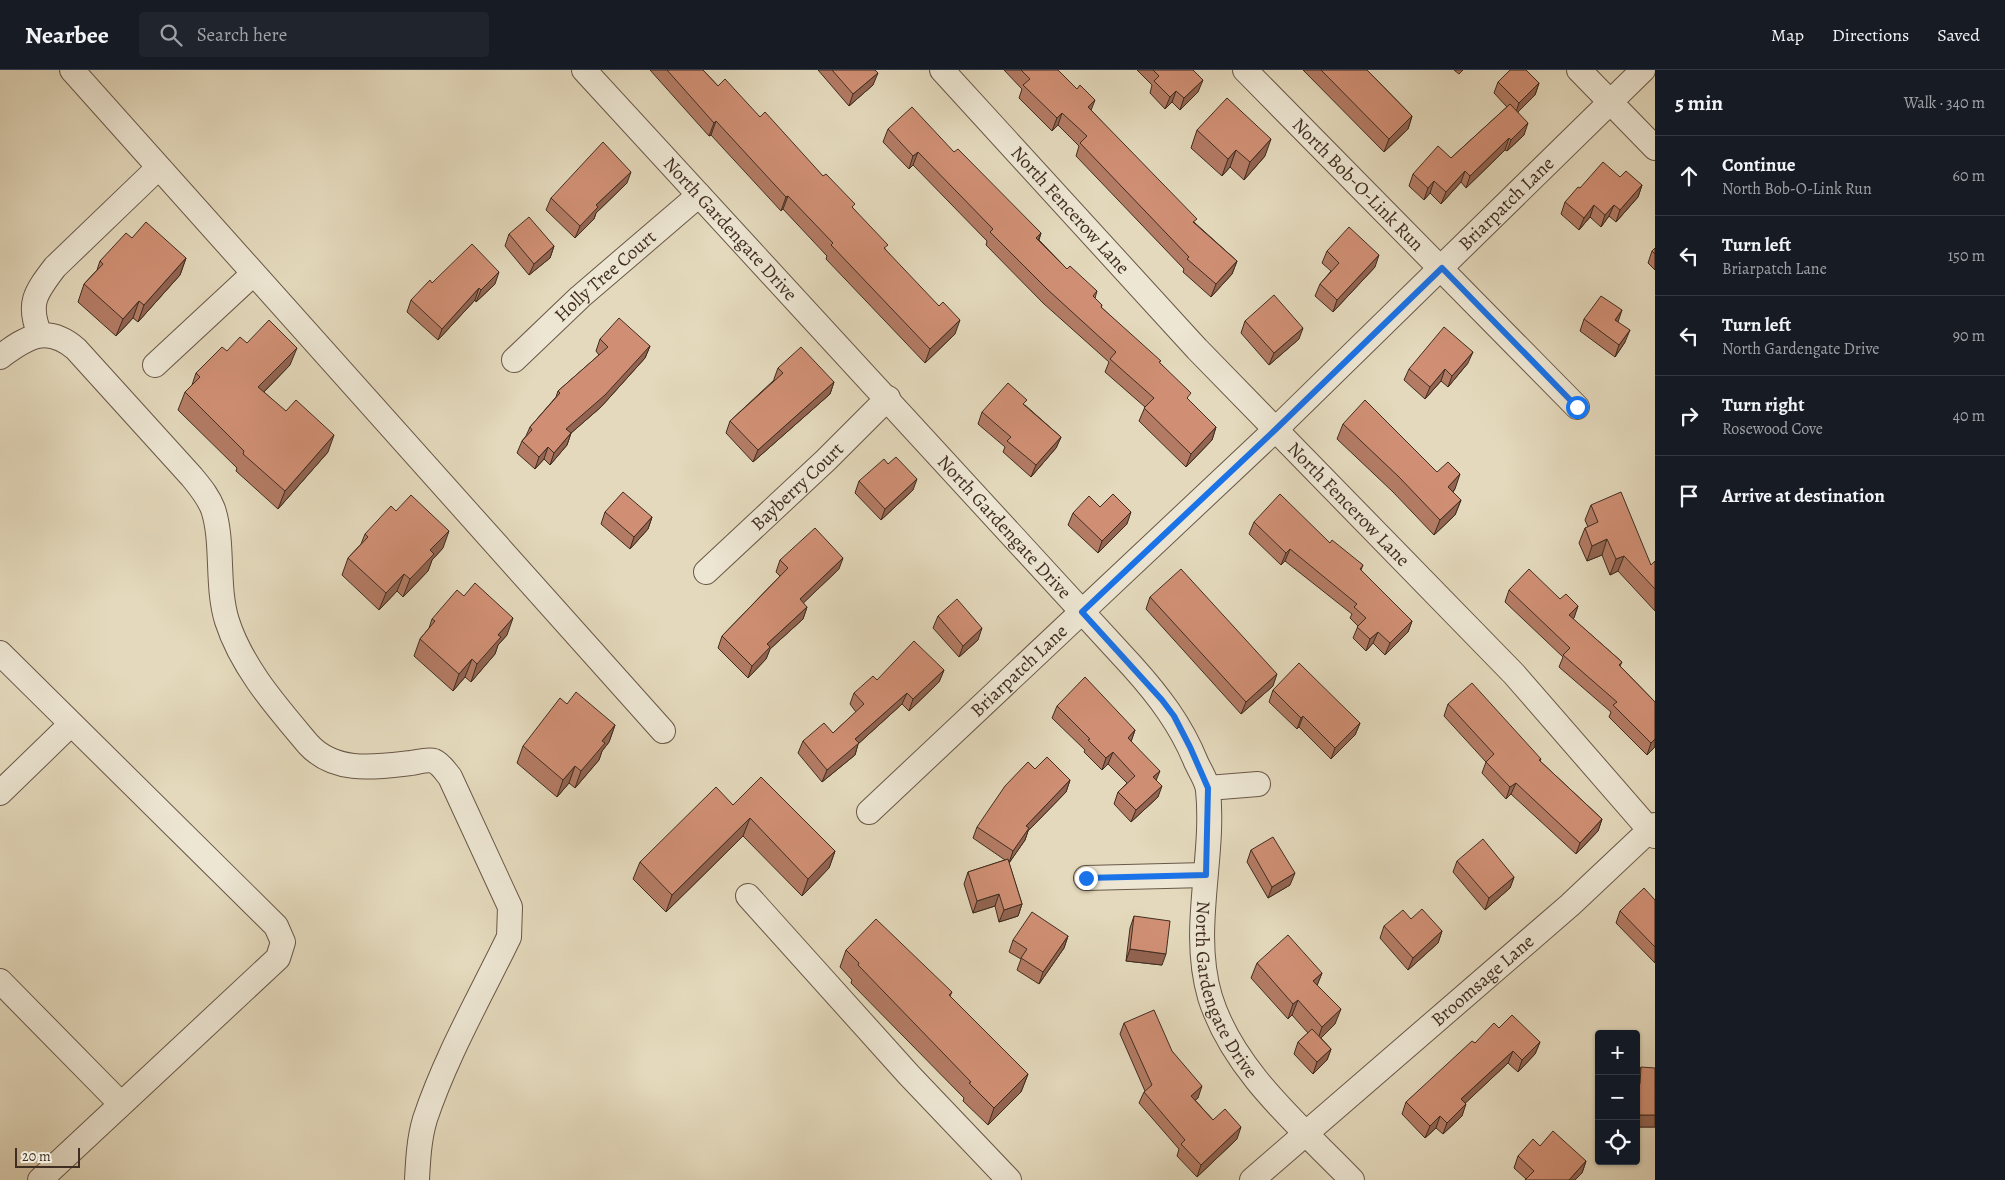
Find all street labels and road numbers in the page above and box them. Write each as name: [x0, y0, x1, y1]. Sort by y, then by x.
street label: North Bob-O-Link Run: [1286, 112, 1430, 257]
street label: North Fencerow Lane: [1005, 140, 1136, 280]
street label: North Gardengate Drive: [657, 151, 803, 307]
street label: Briarpatch Lane: [1453, 151, 1560, 257]
street label: Holly Tree Court: [549, 224, 662, 328]
street label: North Fencerow Lane: [1282, 436, 1416, 573]
street label: Bayberry Court: [745, 437, 849, 537]
street label: North Gardengate Drive: [931, 449, 1077, 605]
street label: Briarpatch Lane: [965, 619, 1073, 723]
street label: North Gardengate Drive: [1189, 900, 1264, 1084]
street label: Broomsage Lane: [1426, 929, 1540, 1032]

